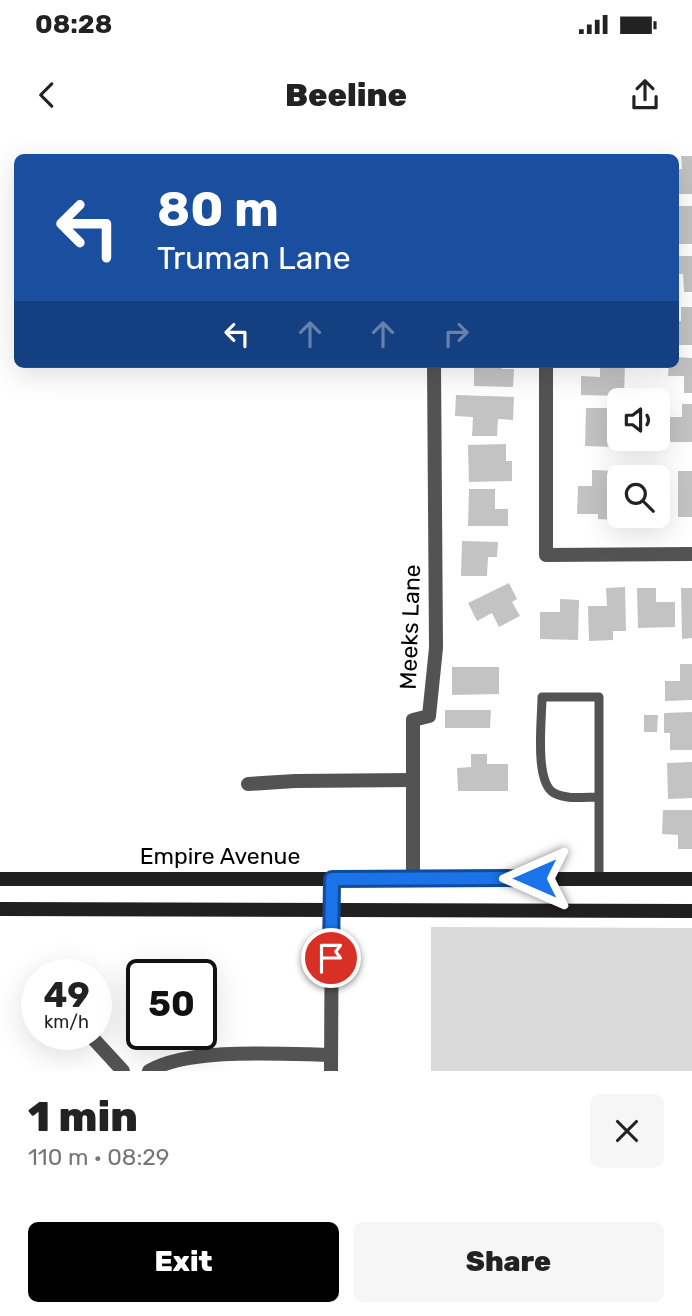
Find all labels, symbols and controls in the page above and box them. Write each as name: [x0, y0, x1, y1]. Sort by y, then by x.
text: 08:28: [35, 9, 112, 40]
icon: back: [28, 76, 66, 114]
text: Beeline: [285, 76, 407, 114]
icon: share: [626, 76, 664, 114]
text: 80 m: [157, 180, 279, 238]
icon: left: [42, 182, 133, 273]
text: Truman Lane: [157, 239, 351, 277]
icon: left: [218, 315, 256, 353]
icon: ahead: [291, 315, 329, 353]
icon: ahead: [364, 315, 402, 353]
icon: right: [437, 315, 475, 353]
map controls: [607, 388, 670, 528]
button: sound: [607, 388, 670, 451]
button: search: [607, 465, 670, 528]
street label: Meeks Lane: [394, 564, 426, 690]
position arrow: [498, 841, 572, 915]
street label: Empire Avenue: [140, 842, 300, 870]
pin: [301, 928, 361, 988]
icon: arrive: [312, 939, 350, 977]
speed limit sign: 50: [126, 959, 217, 1050]
text: 49: [43, 974, 90, 1016]
text: km/h: [44, 1011, 89, 1033]
text: 1 min: [28, 1092, 138, 1142]
button: close: [590, 1094, 664, 1168]
text: 110 m · 08:29: [28, 1143, 170, 1171]
button: Exit: [28, 1222, 339, 1302]
button: Share: [353, 1222, 664, 1302]

